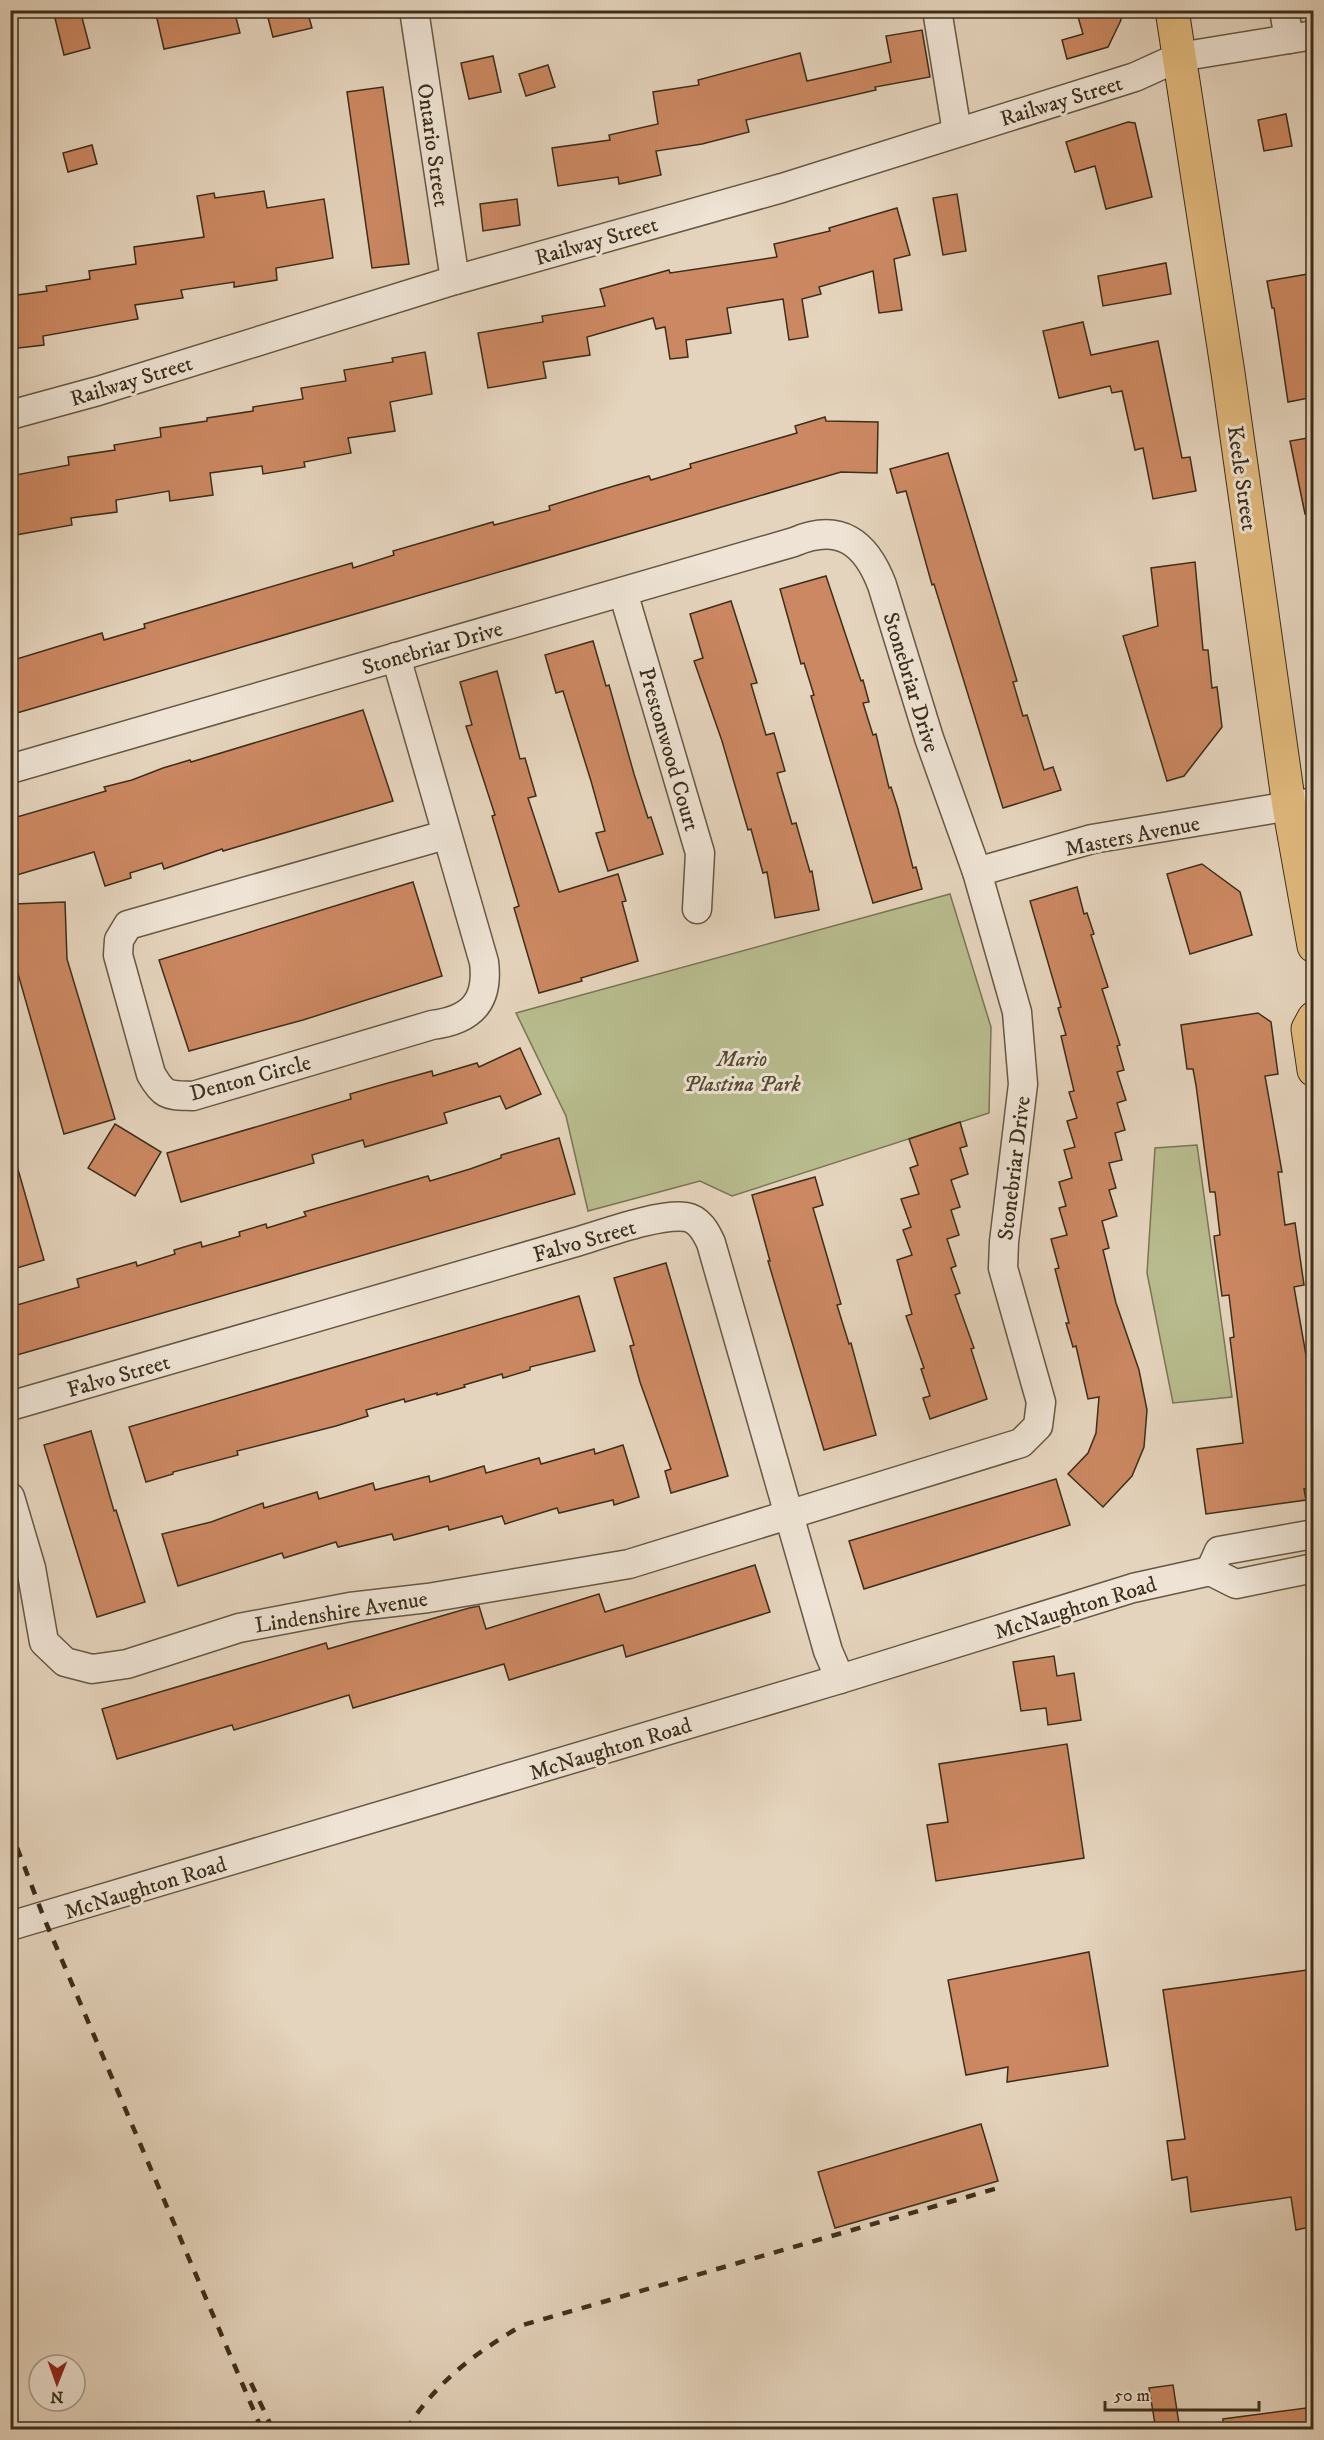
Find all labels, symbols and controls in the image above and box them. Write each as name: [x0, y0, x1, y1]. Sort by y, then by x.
street label: Railway Street: [997, 70, 1126, 133]
street label: Ontario Street: [410, 82, 455, 209]
street label: Railway Street: [532, 211, 661, 272]
street label: Railway Street: [67, 350, 196, 413]
street label: Keele Street: [1221, 424, 1262, 532]
street label: Stonebriar Drive: [876, 609, 945, 756]
street label: Stonebriar Drive: [359, 615, 506, 681]
street label: Prestonwood Court: [632, 665, 705, 834]
street label: Masters Avenue: [1063, 810, 1202, 863]
park label: Mario Plastina Park: [683, 1046, 801, 1098]
street label: Denton Circle: [187, 1049, 314, 1108]
street label: Stonebriar Drive: [992, 1095, 1037, 1242]
street label: Falvo Street: [530, 1214, 639, 1269]
street label: Falvo Street: [64, 1349, 173, 1404]
street label: McNaughton Road: [991, 1571, 1160, 1646]
street label: Lindenshire Avenue: [253, 1585, 430, 1639]
street label: McNaughton Road: [526, 1712, 695, 1787]
street label: McNaughton Road: [61, 1851, 230, 1926]
north arrow: [27, 2353, 87, 2413]
scale bar: [1105, 2374, 1260, 2412]
text: 50 m: [1114, 2385, 1150, 2407]
text: N: [50, 2387, 63, 2407]

